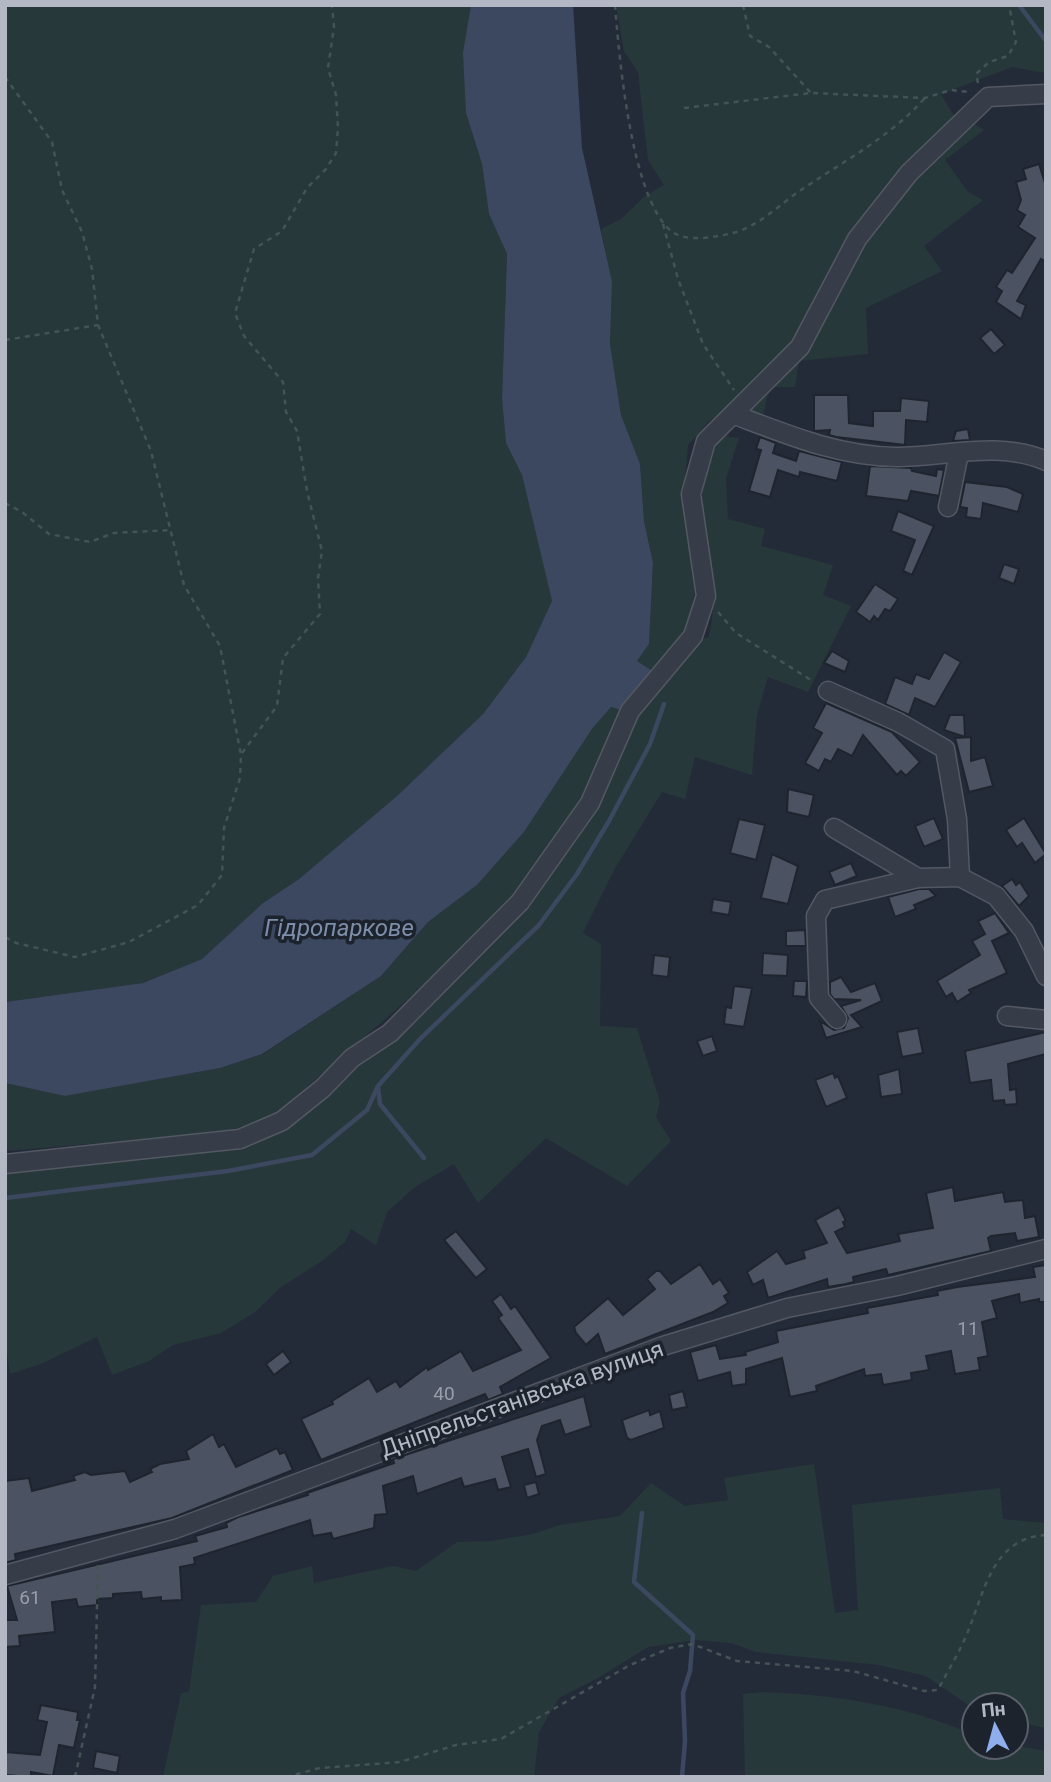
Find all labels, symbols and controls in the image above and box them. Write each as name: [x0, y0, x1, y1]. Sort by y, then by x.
water label: Гідропаркове: [264, 914, 414, 942]
house number: 11: [957, 1317, 979, 1340]
street label: Дніпрельстанівська вулиця: [377, 1335, 667, 1463]
house number: 40: [433, 1382, 455, 1405]
house number: 61: [19, 1586, 41, 1609]
north arrow: [960, 1691, 1030, 1761]
text: Пн: [980, 1697, 1007, 1722]

